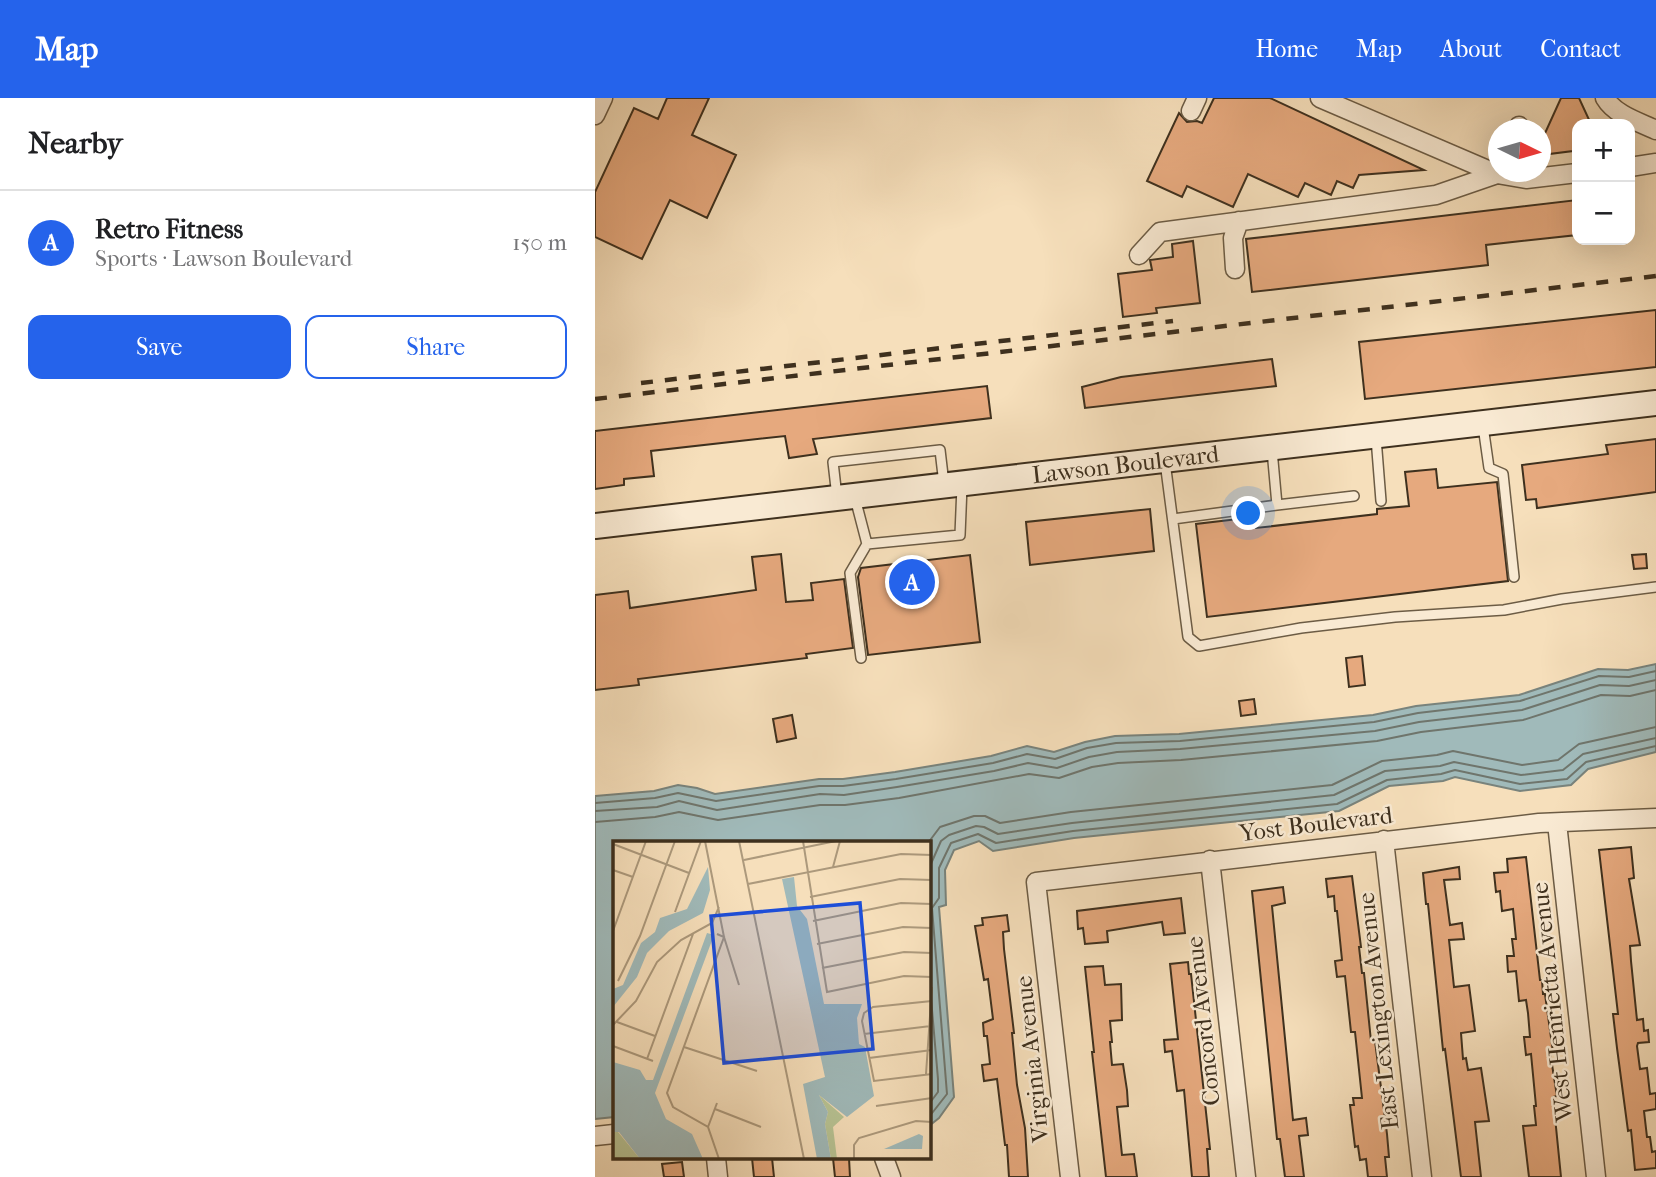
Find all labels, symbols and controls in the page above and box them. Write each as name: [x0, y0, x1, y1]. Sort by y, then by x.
text: Map: [35, 30, 98, 69]
text: Home: [1256, 35, 1318, 63]
text: Map: [1356, 35, 1402, 63]
text: About: [1440, 35, 1502, 63]
text: Contact: [1540, 35, 1621, 63]
north arrow: [1488, 119, 1551, 182]
map controls: [1572, 119, 1635, 245]
button: +: [1572, 119, 1635, 182]
text: Nearby: [28, 126, 123, 161]
button: −: [1572, 182, 1635, 245]
text: Retro Fitness: [95, 214, 243, 245]
text: A: [44, 229, 58, 256]
text: 150 m: [512, 229, 567, 256]
text: Sports · Lawson Boulevard: [95, 245, 352, 272]
button: Save: [28, 315, 291, 379]
button: Share: [305, 315, 567, 379]
street label: Lawson Boulevard: [1030, 440, 1221, 489]
your location: [1231, 496, 1265, 530]
pin: A: [889, 556, 935, 608]
street label: Yost Boulevard: [1237, 801, 1395, 847]
inset map: [613, 841, 931, 1160]
street label: West Henrietta Avenue: [1525, 881, 1579, 1124]
street label: East Lexington Avenue: [1352, 891, 1404, 1131]
street label: Concord Avenue: [1180, 935, 1226, 1107]
street label: Virginia Avenue: [1009, 974, 1055, 1145]

